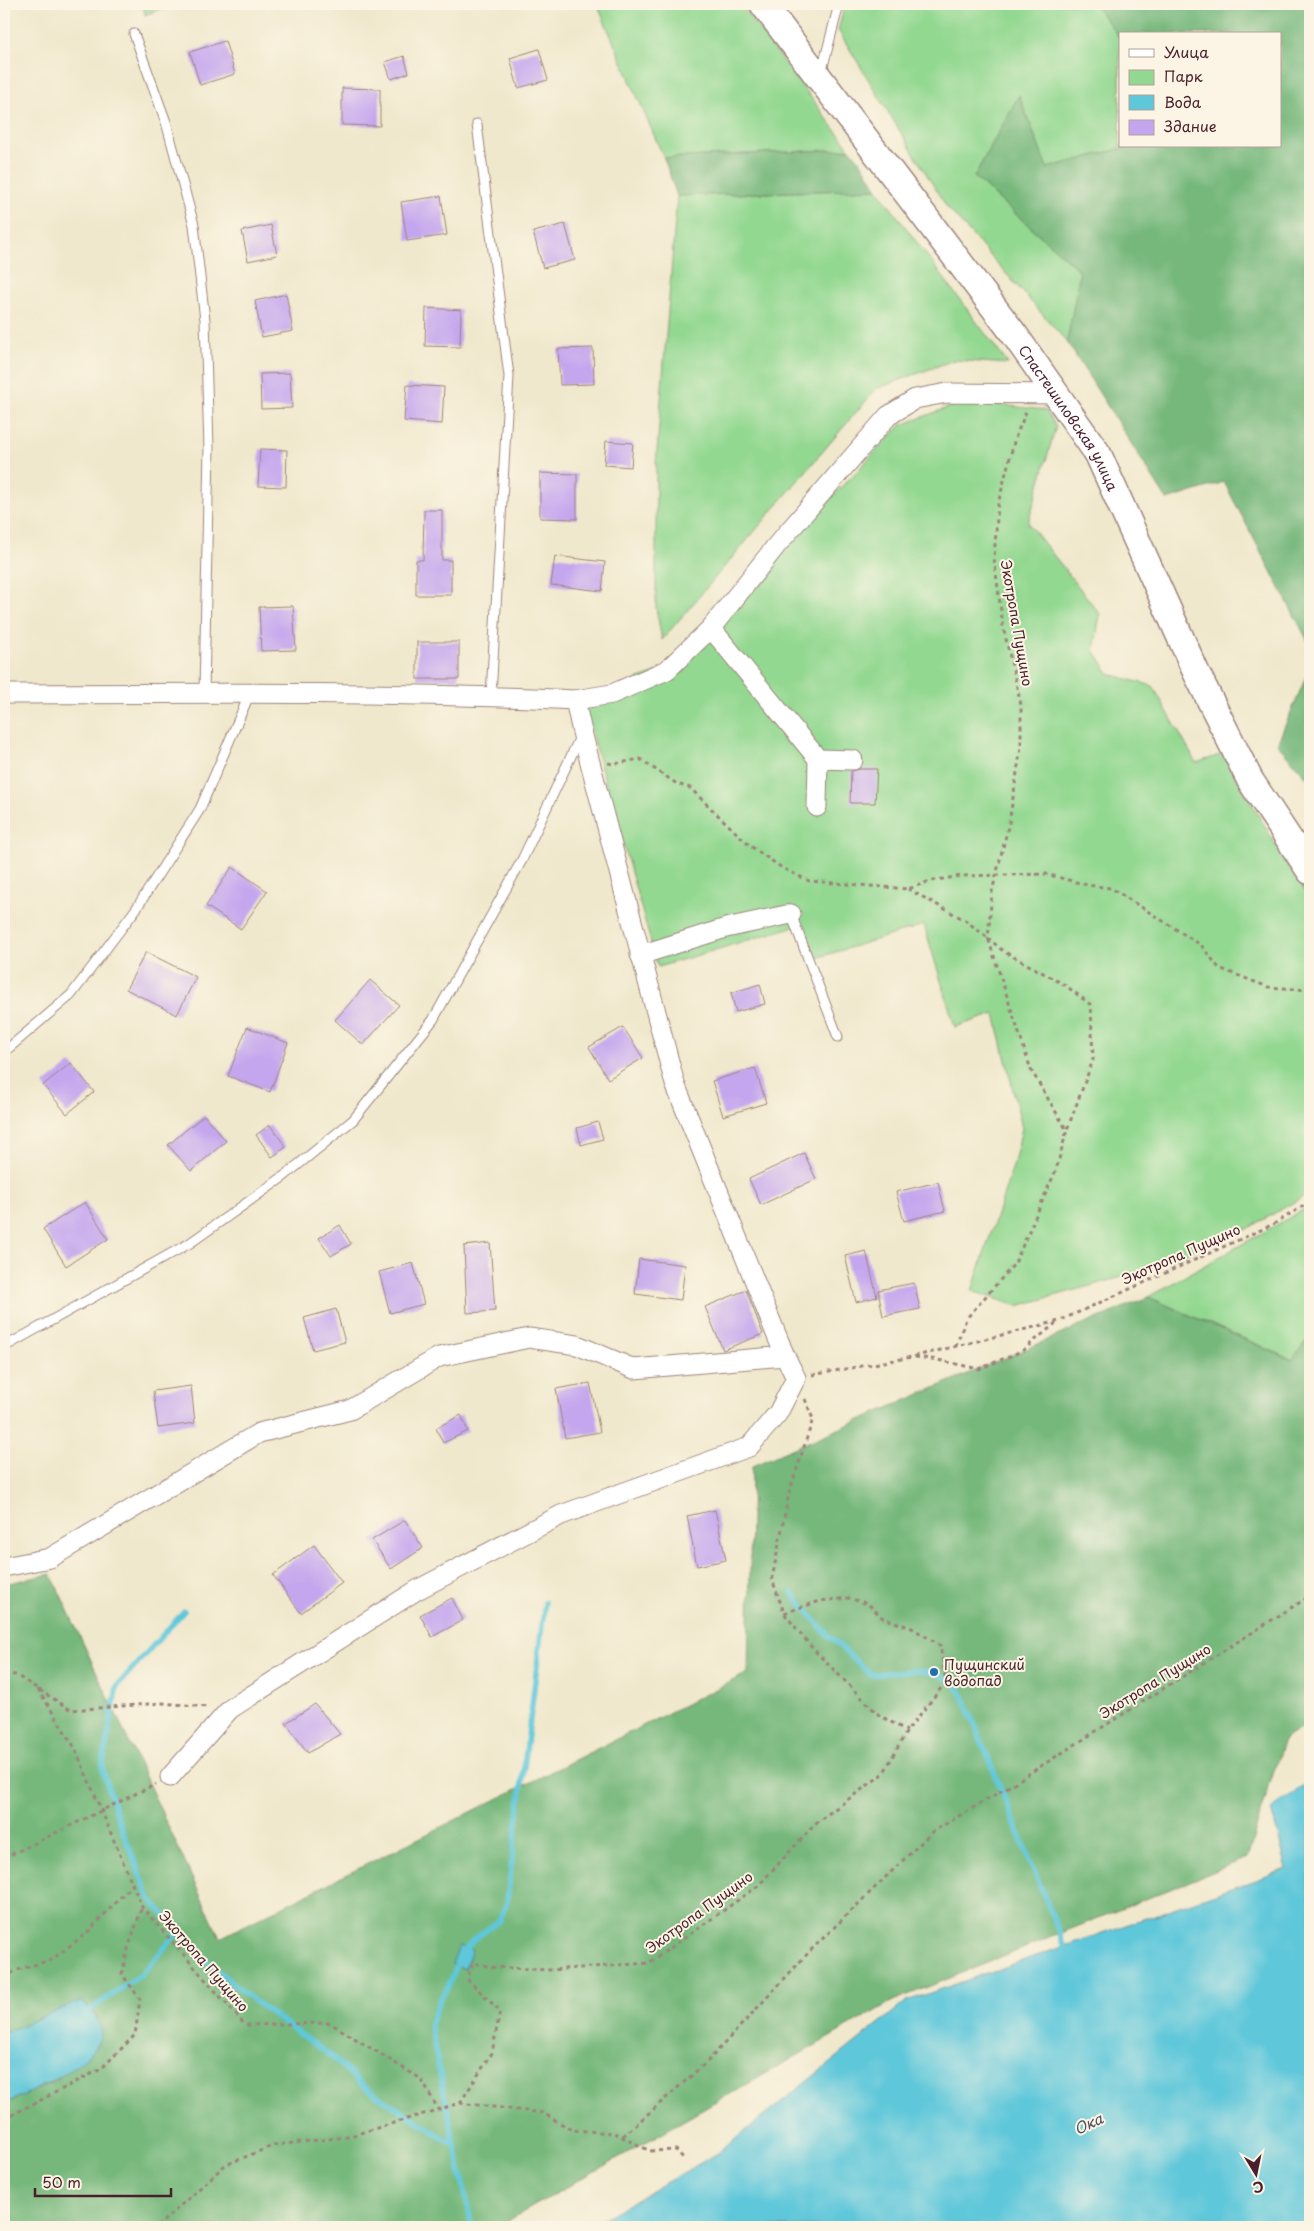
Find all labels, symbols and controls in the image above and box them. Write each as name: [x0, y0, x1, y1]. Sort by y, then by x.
legend: [1119, 32, 1282, 148]
text: Улица: [1164, 40, 1209, 63]
text: Парк: [1164, 64, 1203, 87]
text: Вода: [1164, 90, 1202, 113]
text: Здание: [1164, 114, 1217, 137]
street label: Спастешиловская улица: [1014, 340, 1124, 494]
street label: Экотропа Пущино: [996, 558, 1038, 688]
street label: Экотропа Пущино: [1118, 1218, 1244, 1290]
street label: Экотропа Пущино: [1095, 1638, 1215, 1724]
place label: Пущинский водопад: [944, 1654, 1025, 1691]
marker: Пущинский водопад: [928, 1666, 940, 1678]
street label: Экотропа Пущино: [641, 1866, 757, 1958]
street label: Экотропа Пущино: [154, 1906, 254, 2016]
water label: Ока: [1070, 2106, 1107, 2140]
north arrow: [1232, 2148, 1282, 2198]
scale bar: [35, 2166, 171, 2198]
text: 50 m: [42, 2170, 81, 2193]
text: С: [1251, 2176, 1265, 2199]

